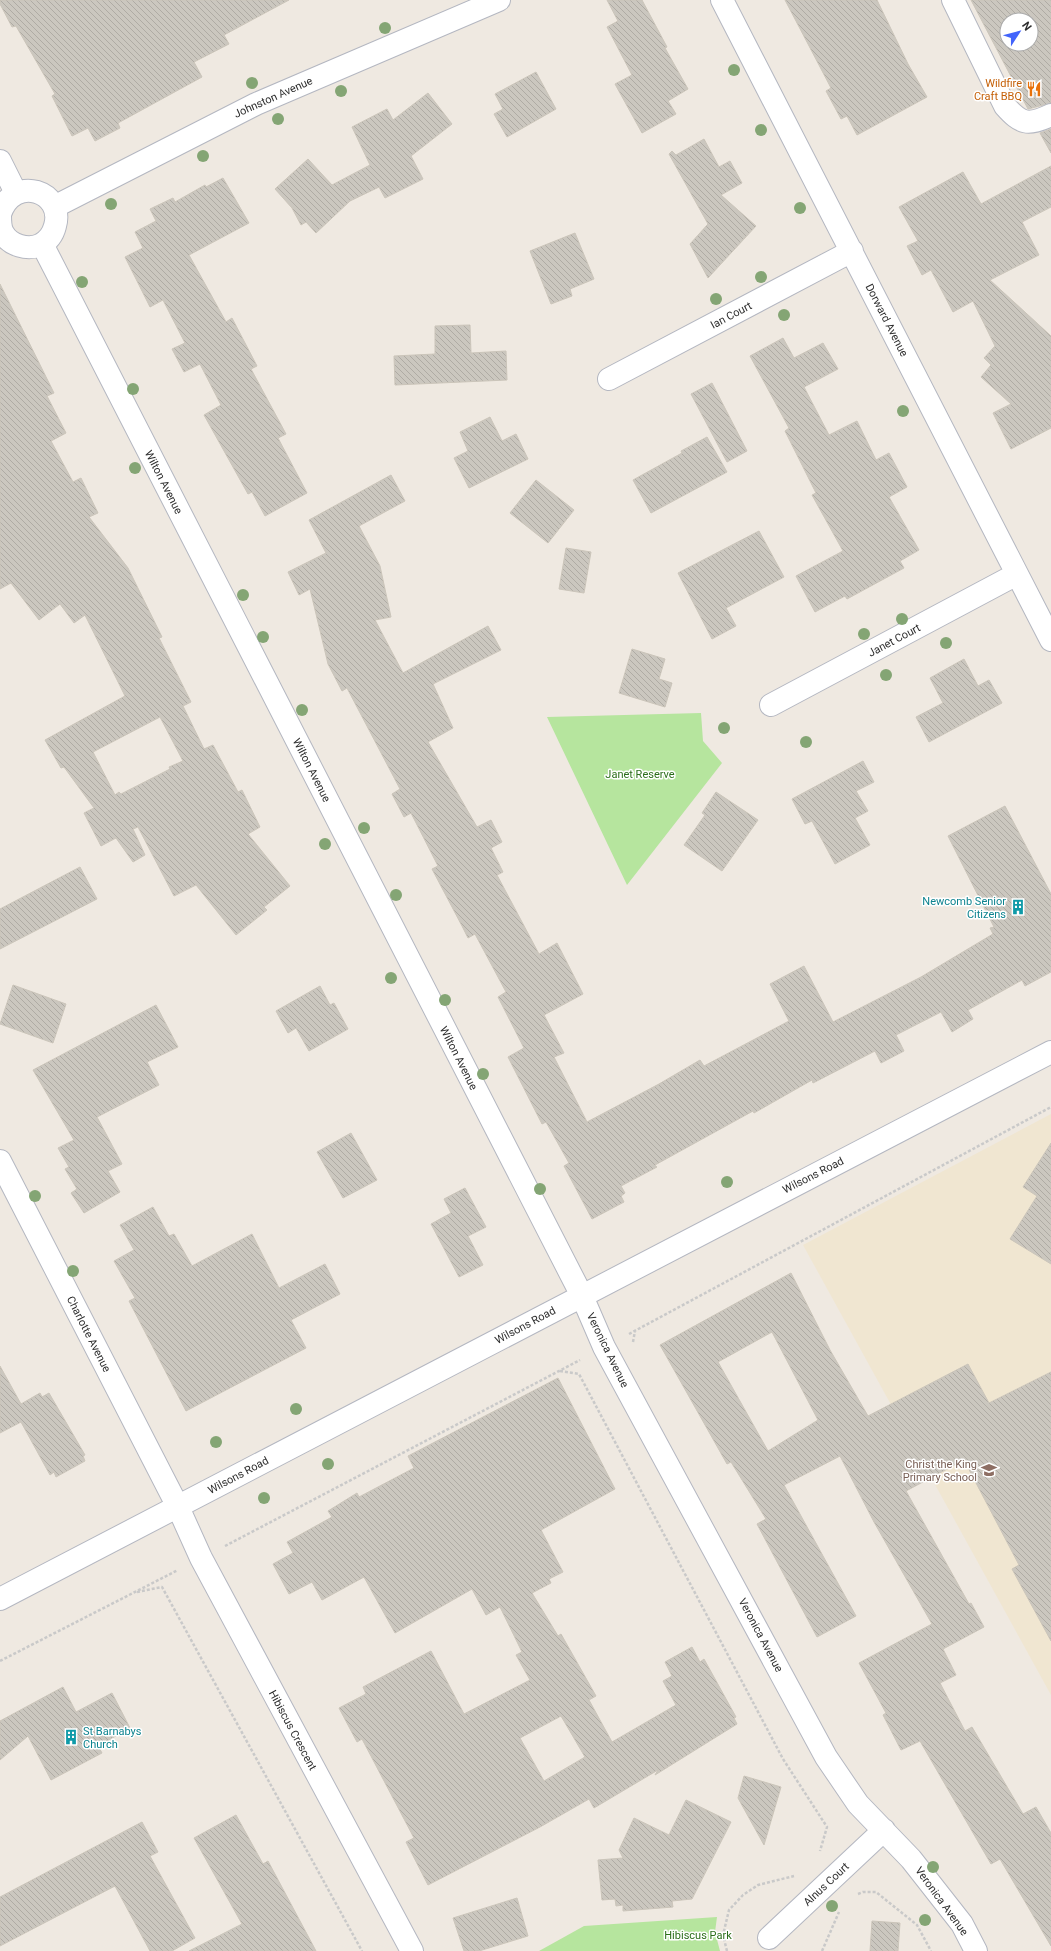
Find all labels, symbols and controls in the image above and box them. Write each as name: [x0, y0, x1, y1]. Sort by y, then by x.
north arrow: [999, 12, 1039, 52]
text: N: [1019, 19, 1034, 34]
street label: Johnston Avenue: [232, 74, 315, 121]
place label: Wildfire Craft BBQ: [974, 77, 1022, 103]
restaurant icon: Wildfire Craft BBQ: [1025, 80, 1043, 98]
street label: Dorward Avenue: [863, 282, 911, 359]
street label: Ian Court: [708, 299, 754, 332]
street label: Wilton Avenue: [142, 448, 185, 516]
street label: Janet Court: [866, 621, 923, 660]
street label: Wilton Avenue: [290, 736, 333, 804]
park label: Janet Reserve: [605, 768, 675, 781]
place label: Newcomb Senior Citizens: [922, 895, 1006, 921]
building icon: Newcomb Senior Citizens: [1009, 898, 1027, 916]
street label: Wilton Avenue: [437, 1024, 480, 1092]
street label: Wilsons Road: [781, 1154, 846, 1196]
street label: Charlotte Avenue: [64, 1294, 113, 1375]
street label: Wilsons Road: [493, 1304, 558, 1347]
street label: Veronica Avenue: [584, 1311, 631, 1390]
street label: Wilsons Road: [206, 1454, 271, 1497]
place label: Christ the King Primary School: [903, 1458, 977, 1484]
school or university icon: Christ the King Primary School: [980, 1461, 998, 1479]
street label: Veronica Avenue: [736, 1596, 786, 1674]
street label: Hibiscus Crescent: [266, 1688, 319, 1773]
place label: St Barnabys Church: [83, 1725, 142, 1751]
building icon: St Barnabys Church: [62, 1728, 80, 1746]
street label: Alnus Court: [801, 1860, 852, 1909]
street label: Veronica Avenue: [912, 1864, 971, 1938]
park label: Hibiscus Park: [664, 1929, 732, 1942]

